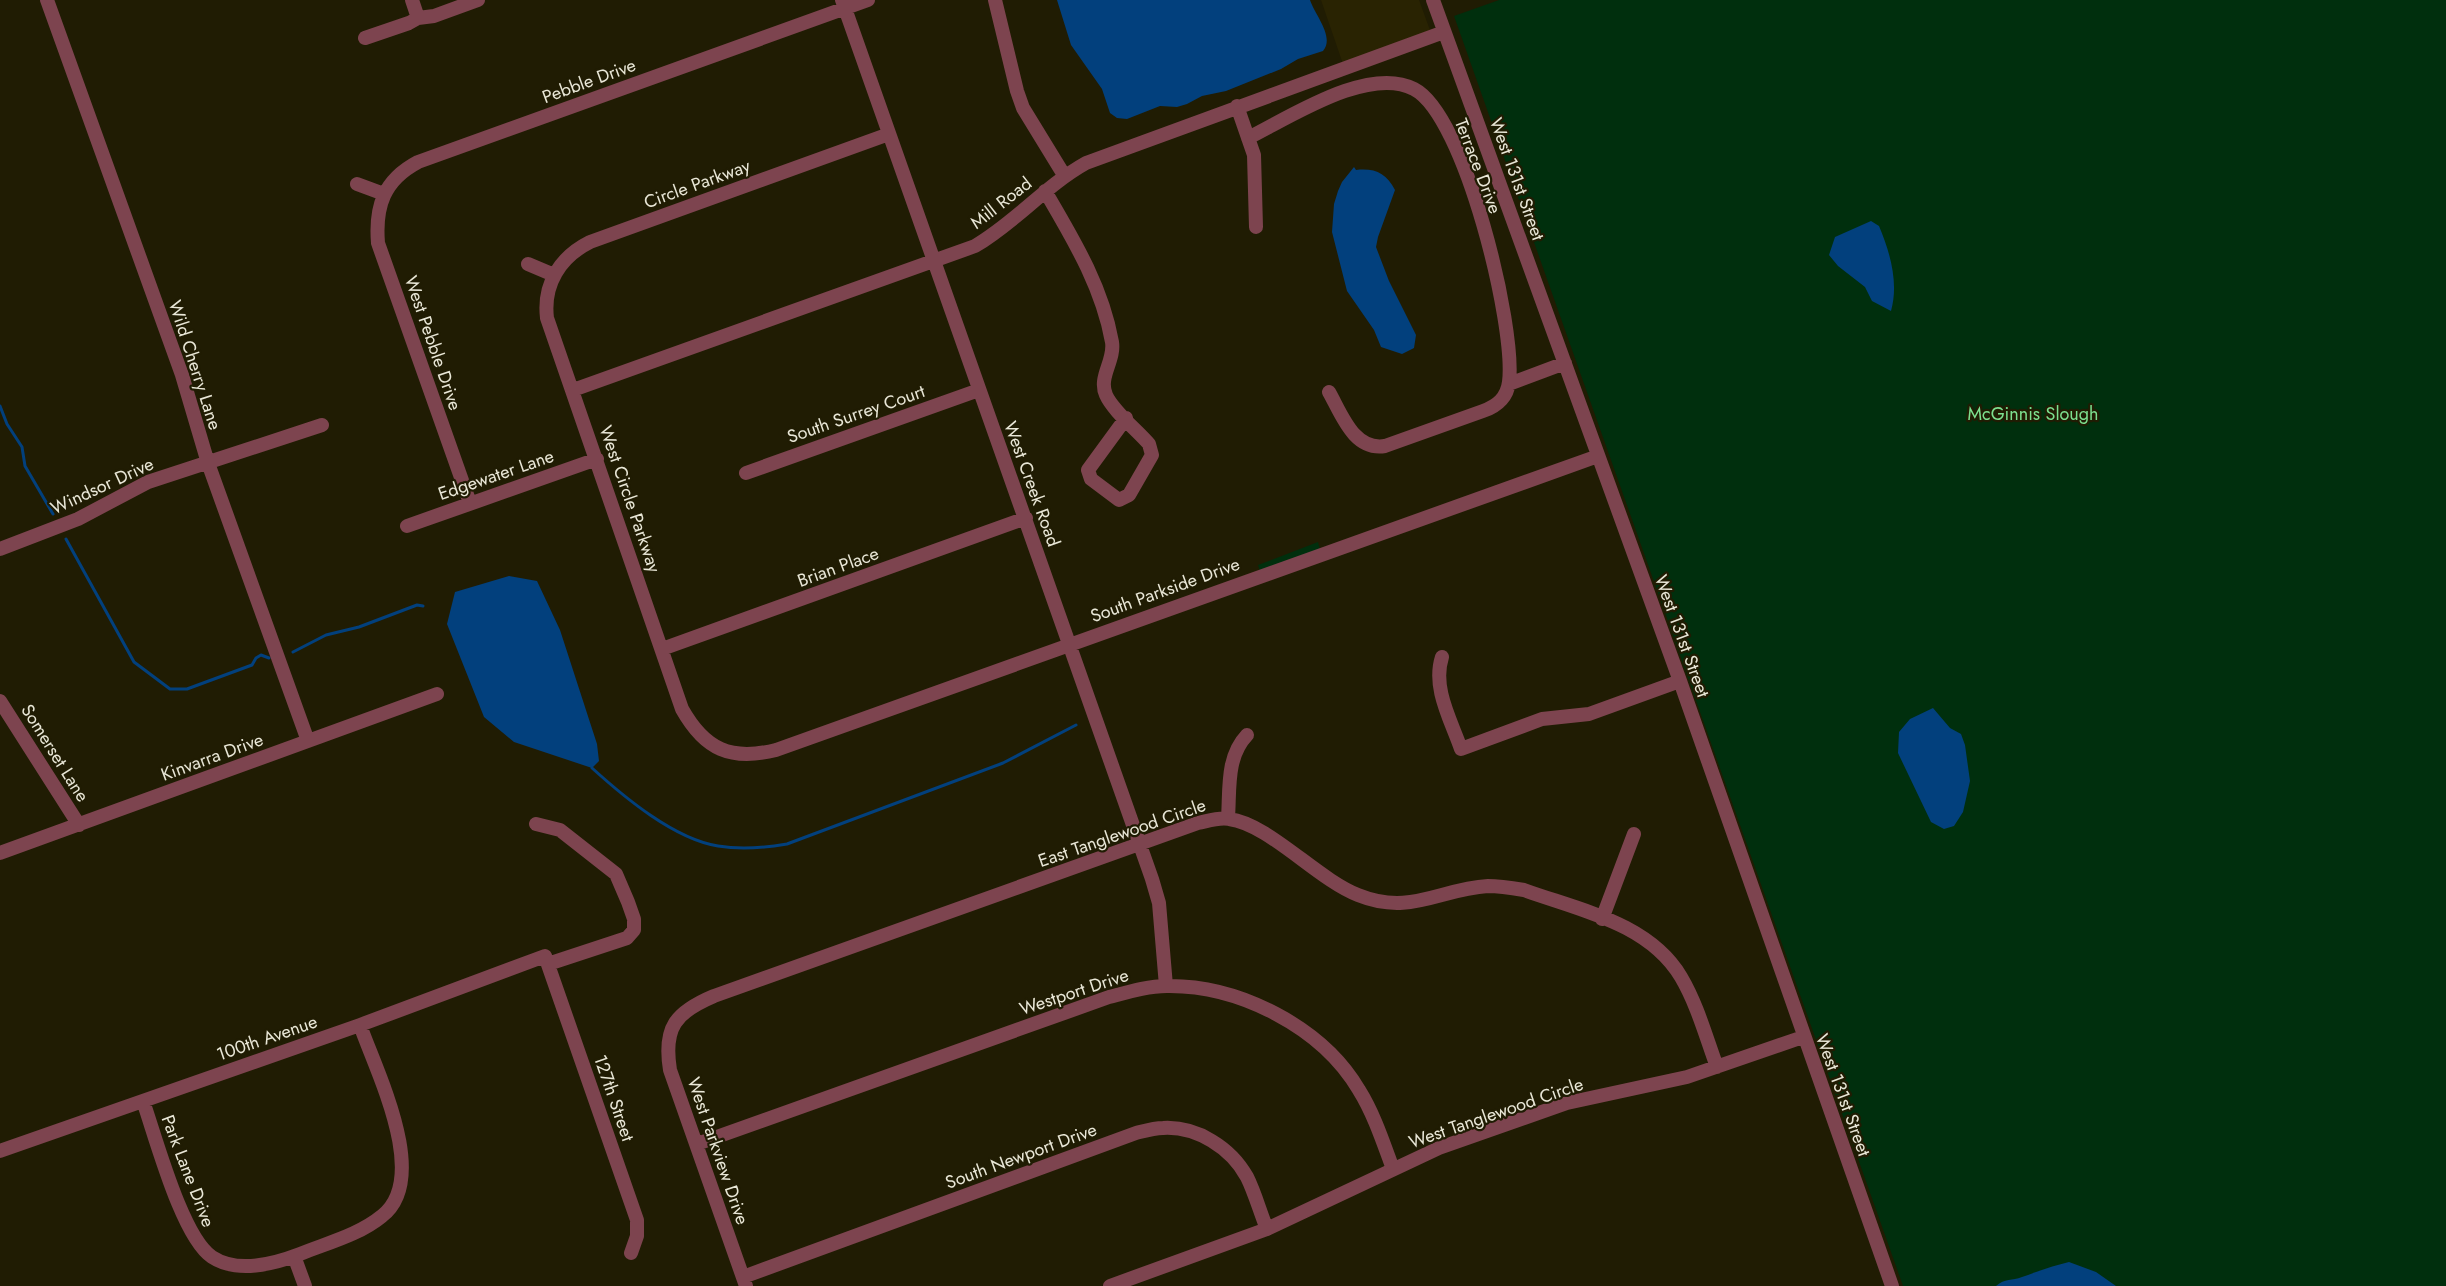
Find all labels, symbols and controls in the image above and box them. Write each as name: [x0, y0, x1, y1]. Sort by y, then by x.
street label: Pebble Drive: [539, 52, 639, 110]
street label: West 131st Street: [1483, 114, 1551, 244]
street label: Terrace Drive: [1448, 115, 1508, 217]
street label: Circle Parkway: [640, 153, 754, 215]
street label: Mill Road: [965, 171, 1037, 235]
street label: West Pebble Drive: [398, 272, 468, 414]
street label: Wild Cherry Lane: [162, 297, 228, 433]
street label: South Surrey Court: [784, 378, 929, 450]
park label: McGinnis Slough: [1967, 401, 2099, 427]
street label: West Creek Road: [997, 418, 1067, 550]
street label: West Circle Parkway: [593, 422, 667, 576]
street label: Edgewater Lane: [435, 443, 557, 507]
street label: Windsor Drive: [46, 451, 158, 521]
street label: Brian Place: [794, 540, 882, 594]
street label: South Parkside Drive: [1087, 551, 1243, 629]
street label: West 131st Street: [1648, 571, 1716, 701]
street label: Somerset Lane: [15, 699, 95, 807]
street label: Kinvarra Drive: [157, 726, 267, 788]
street label: East Tanglewood Circle: [1035, 792, 1209, 874]
street label: Westport Drive: [1016, 962, 1132, 1022]
street label: 100th Avenue: [213, 1009, 321, 1067]
street label: West 131st Street: [1809, 1030, 1877, 1160]
street label: 127th Street: [587, 1051, 641, 1145]
street label: West Tanglewood Circle: [1405, 1071, 1587, 1155]
street label: West Parkview Drive: [681, 1074, 755, 1228]
street label: Park Lane Drive: [155, 1111, 221, 1231]
street label: South Newport Drive: [942, 1117, 1100, 1195]

